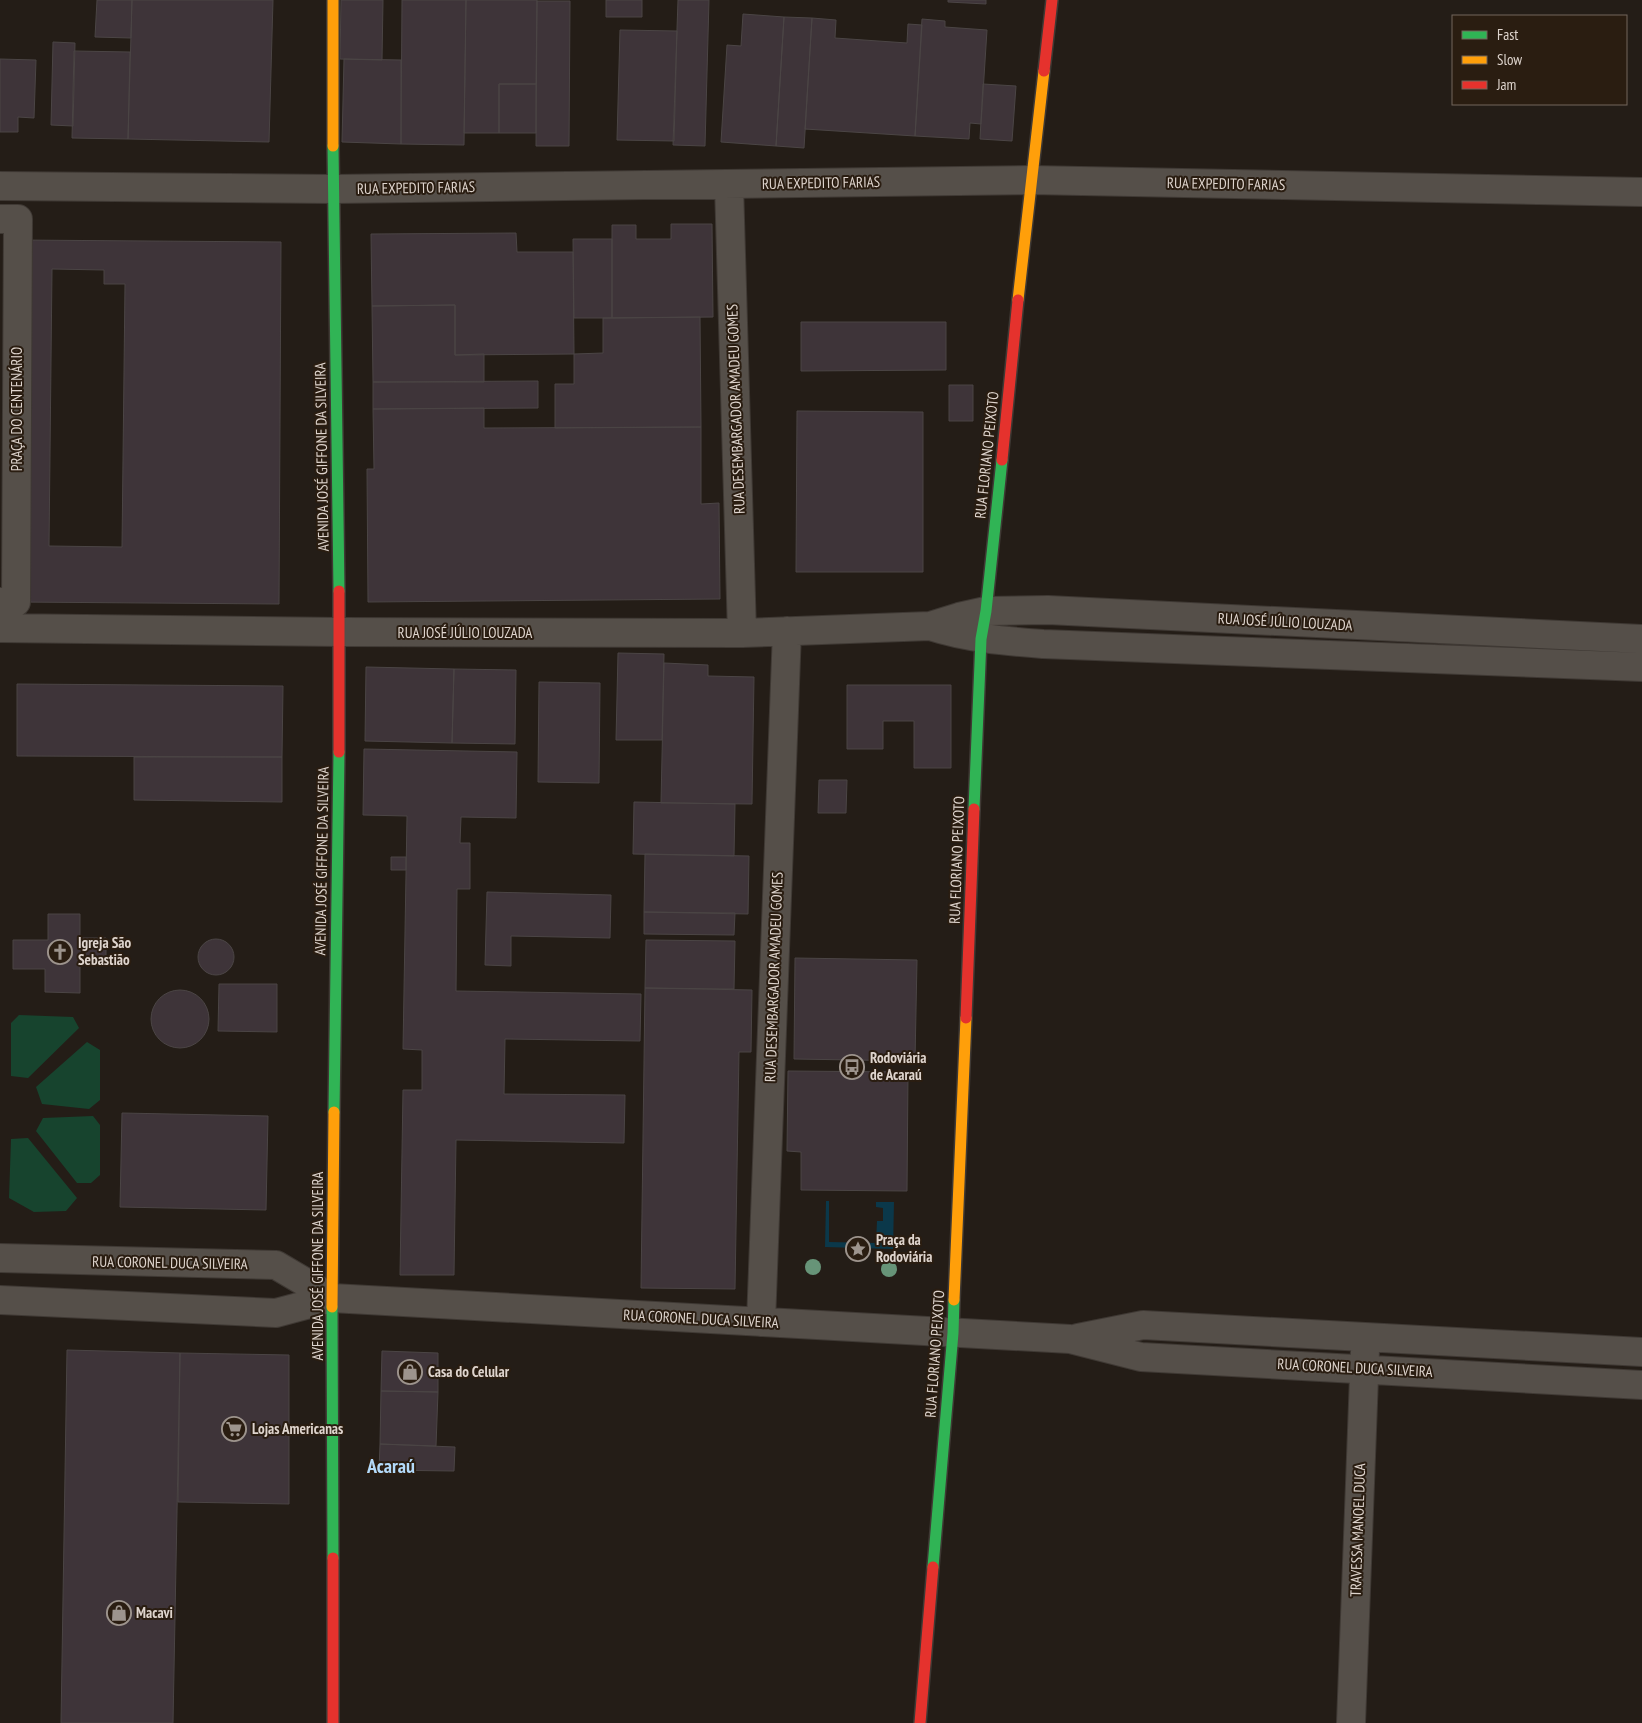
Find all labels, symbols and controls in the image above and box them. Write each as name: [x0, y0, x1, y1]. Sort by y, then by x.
legend: [1452, 15, 1627, 105]
text: Fast: [1497, 25, 1518, 44]
text: Slow: [1497, 50, 1522, 69]
text: Jam: [1496, 75, 1516, 94]
street label: RUA EXPEDITO FARIAS: [762, 172, 880, 193]
street label: RUA EXPEDITO FARIAS: [1167, 173, 1285, 194]
street label: RUA EXPEDITO FARIAS: [357, 177, 475, 198]
street label: RUA DESEMBARGADOR AMADEU GOMES: [722, 304, 749, 514]
street label: PRAÇA DO CENTENÁRIO: [7, 347, 26, 471]
street label: AVENIDA JOSÉ GIFFONE DA SILVEIRA: [310, 362, 333, 552]
street label: RUA FLORIANO PEIXOTO: [970, 390, 1003, 520]
street label: RUA JOSÉ JÚLIO LOUZADA: [1217, 608, 1354, 635]
street label: RUA JOSÉ JÚLIO LOUZADA: [398, 623, 533, 642]
street label: AVENIDA JOSÉ GIFFONE DA SILVEIRA: [310, 765, 333, 956]
street label: RUA FLORIANO PEIXOTO: [945, 796, 968, 924]
street label: RUA DESEMBARGADOR AMADEU GOMES: [760, 872, 787, 1082]
place label: Igreja São Sebastião: [78, 933, 131, 969]
church icon: Igreja São Sebastião: [47, 939, 73, 965]
place label: Rodoviária de Acaraú: [870, 1048, 926, 1084]
bus stop icon: Rodoviária de Acaraú: [839, 1054, 865, 1080]
street label: AVENIDA JOSÉ GIFFONE DA SILVEIRA: [308, 1171, 327, 1360]
place label: Praça da Rodoviária: [876, 1230, 932, 1266]
place icon: Praça da Rodoviária: [845, 1236, 871, 1262]
street label: RUA CORONEL DUCA SILVEIRA: [92, 1252, 249, 1273]
street label: RUA FLORIANO PEIXOTO: [921, 1290, 948, 1418]
street label: RUA CORONEL DUCA SILVEIRA: [623, 1305, 780, 1332]
street label: RUA CORONEL DUCA SILVEIRA: [1277, 1354, 1434, 1381]
shop icon: Casa do Celular: [397, 1359, 423, 1385]
place label: Casa do Celular: [428, 1362, 510, 1381]
supermarket icon: Lojas Americanas: [221, 1416, 247, 1442]
place label: Lojas Americanas: [252, 1419, 343, 1438]
district label: Acaraú: [366, 1453, 415, 1479]
street label: TRAVESSA MANOEL DUCA: [1346, 1462, 1369, 1597]
shop icon: Macavi: [106, 1600, 132, 1626]
place label: Macavi: [136, 1603, 173, 1622]

